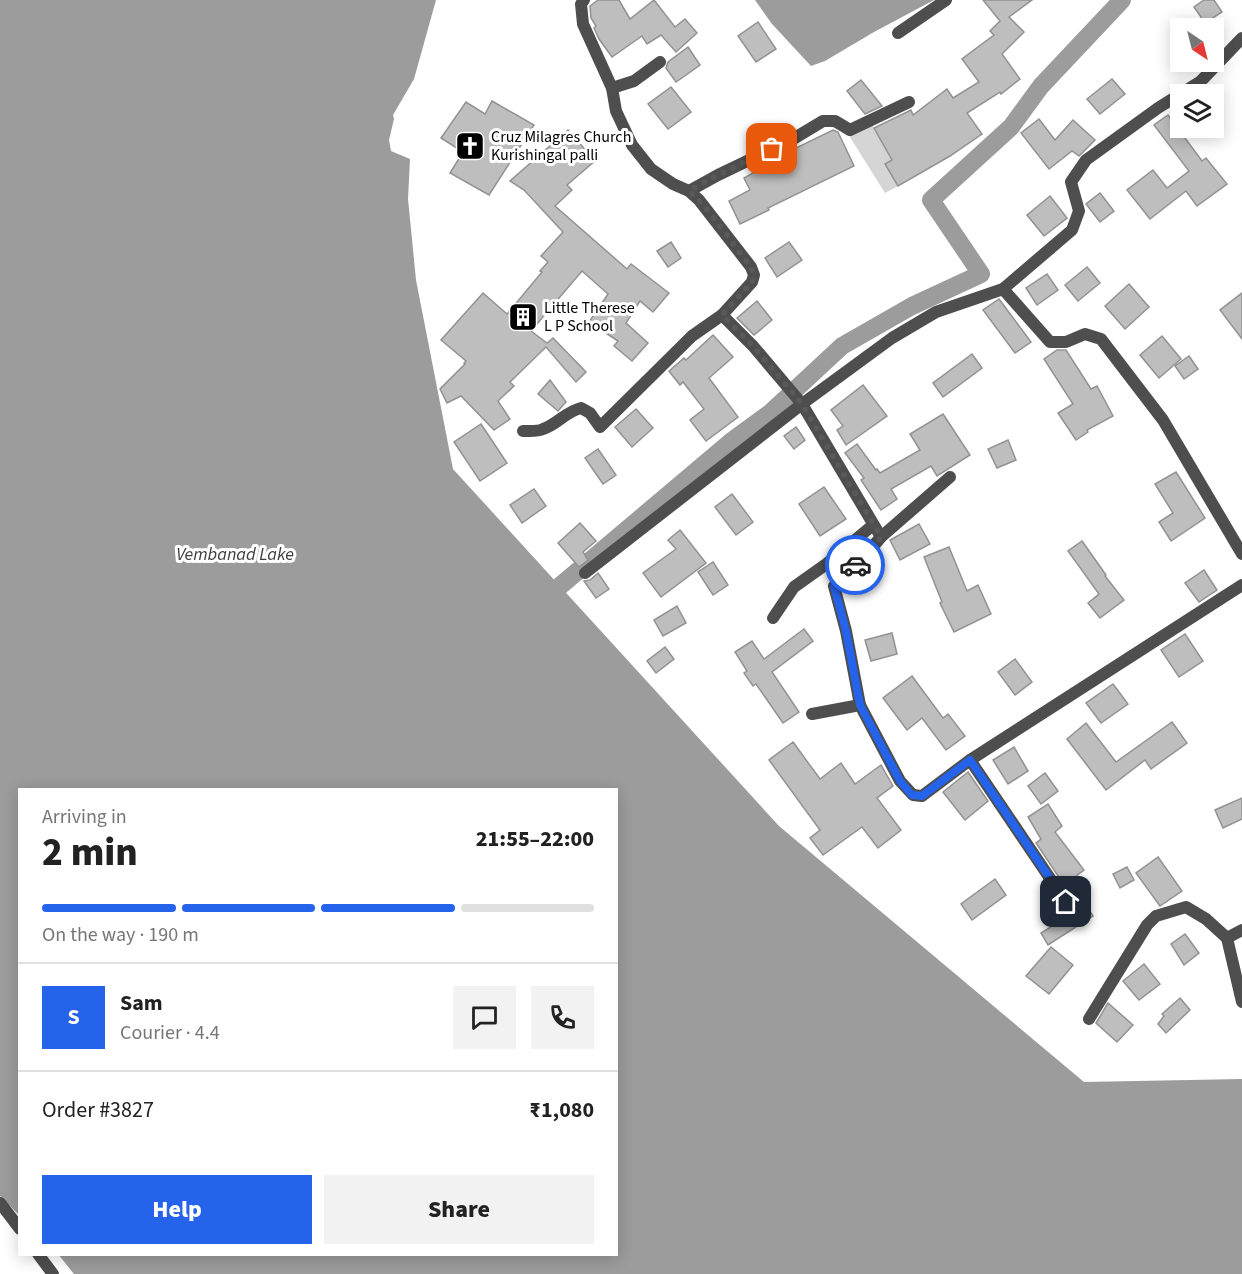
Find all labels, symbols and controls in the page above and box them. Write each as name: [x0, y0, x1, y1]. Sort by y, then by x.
north arrow: [1170, 18, 1224, 72]
map controls: [1170, 18, 1224, 138]
button: layers: [1170, 84, 1224, 138]
pin: [746, 123, 797, 174]
place label: Cruz Milagres Church Kurishingal palli: [491, 126, 631, 166]
church icon: Cruz Milagres Church Kurishingal palli: [454, 130, 486, 162]
icon: bag: [755, 132, 788, 165]
place label: Little Therese L P School: [544, 297, 635, 337]
building icon: Little Therese L P School: [507, 301, 539, 333]
courier: [825, 535, 885, 595]
water label: Vembanad Lake: [176, 542, 294, 567]
icon: car: [839, 549, 872, 582]
text: Arriving in: [42, 803, 127, 831]
text: 21:55–22:00: [476, 823, 594, 855]
text: 2 min: [42, 825, 138, 881]
pin: [1040, 876, 1091, 927]
icon: home: [1049, 885, 1082, 918]
text: On the way · 190 m: [42, 921, 199, 949]
button: chat: [453, 986, 516, 1049]
button: phone: [531, 986, 594, 1049]
text: Sam: [120, 987, 163, 1019]
text: S: [67, 1001, 80, 1033]
text: Courier · 4.4: [120, 1019, 220, 1047]
text: Order #3827: [42, 1094, 154, 1126]
text: ₹1,080: [529, 1094, 594, 1126]
button: Help: [42, 1175, 312, 1244]
button: Share: [324, 1175, 594, 1244]

